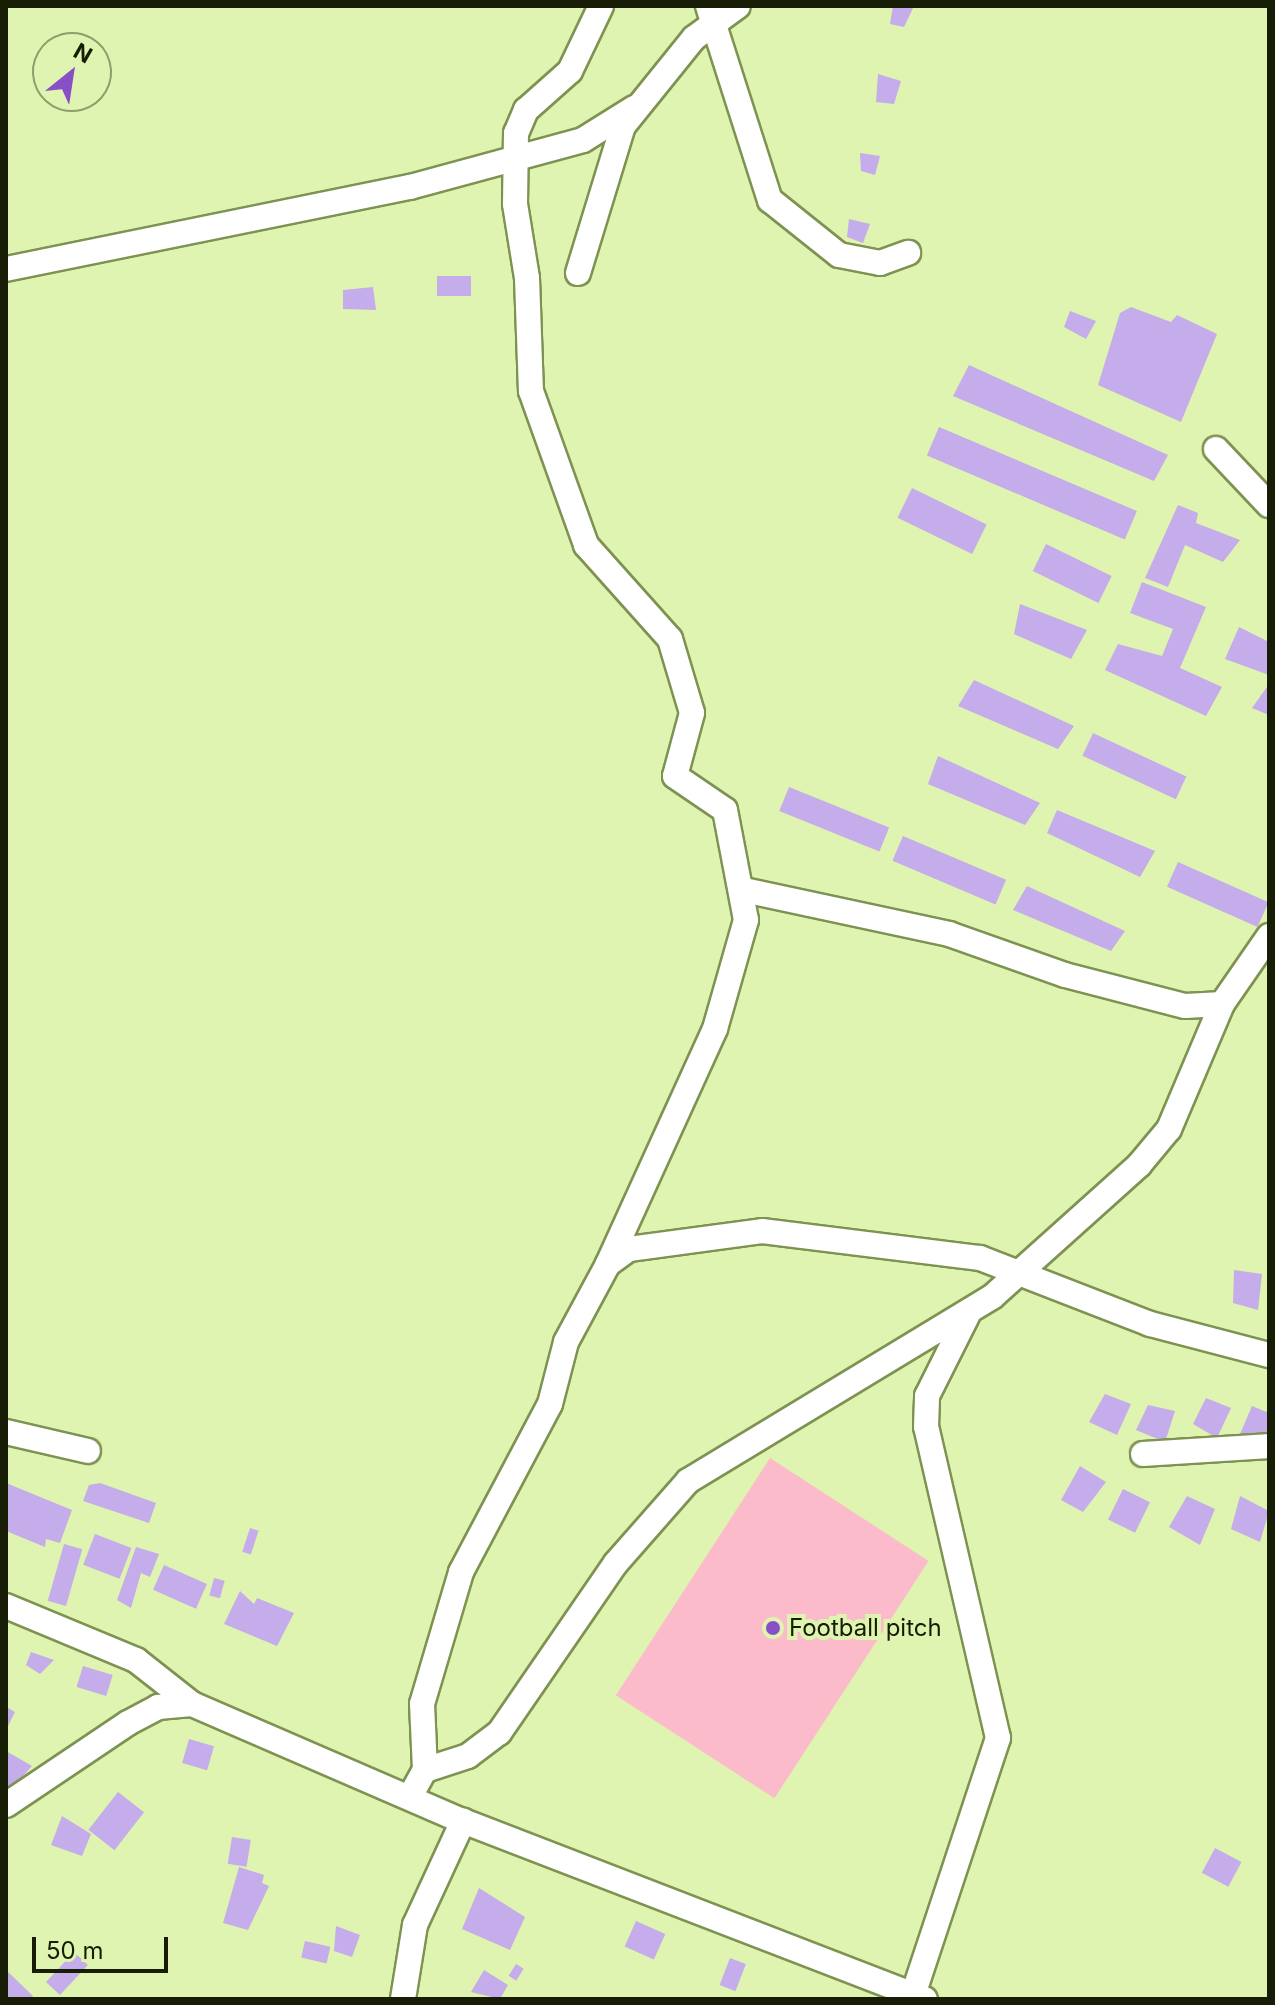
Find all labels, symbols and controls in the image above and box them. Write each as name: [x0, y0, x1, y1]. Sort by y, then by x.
north arrow: [32, 32, 112, 112]
text: N: [69, 37, 97, 68]
place label: Football pitch: [789, 1614, 942, 1642]
marker: Football pitch: [764, 1619, 782, 1637]
scale bar: [36, 1921, 172, 1971]
text: 50 m: [46, 1936, 104, 1965]

